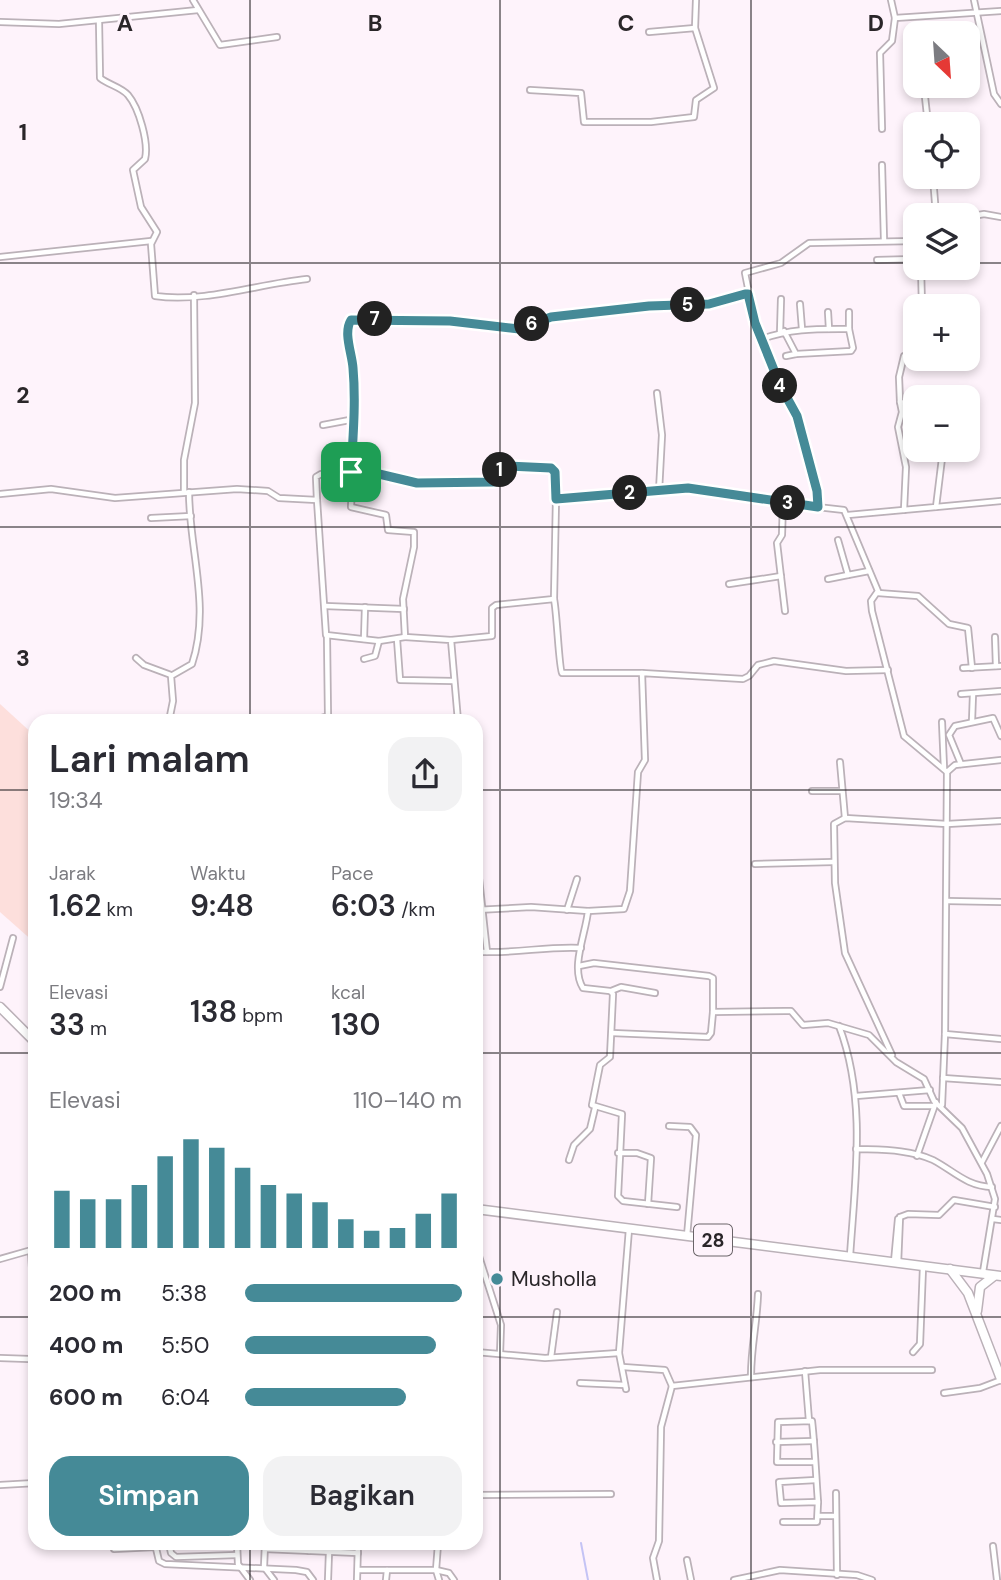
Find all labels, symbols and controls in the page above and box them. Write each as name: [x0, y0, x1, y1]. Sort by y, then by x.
text: A: [117, 8, 133, 38]
text: B: [368, 8, 382, 38]
text: C: [618, 8, 634, 38]
text: D: [868, 8, 884, 38]
north arrow: [903, 21, 980, 98]
map controls: [903, 21, 980, 462]
button: locate: [903, 112, 980, 189]
text: 1: [19, 117, 27, 147]
button: layers: [903, 203, 980, 280]
pin: 5: [670, 288, 706, 322]
text: 5: [682, 292, 693, 317]
button: +: [903, 294, 980, 371]
pin: 7: [358, 302, 392, 336]
text: 7: [369, 306, 380, 331]
pin: 6: [514, 306, 550, 342]
text: 6: [525, 311, 538, 336]
pin: 4: [762, 368, 798, 404]
text: 4: [773, 373, 786, 398]
text: 2: [16, 380, 30, 410]
button: −: [903, 385, 980, 462]
pin: [321, 442, 381, 502]
pin: 1: [482, 452, 518, 488]
icon: arrive: [332, 453, 370, 491]
text: 1: [496, 457, 503, 482]
pin: 2: [612, 476, 648, 510]
text: 2: [624, 480, 635, 505]
pin: 3: [770, 486, 806, 520]
text: 3: [782, 490, 793, 515]
text: 3: [16, 643, 30, 673]
text: Lari malam: [49, 734, 250, 784]
button: share: [388, 737, 462, 811]
text: 19:34: [49, 785, 103, 815]
text: Jarak: [49, 861, 96, 886]
text: Waktu: [190, 861, 246, 886]
text: Pace: [331, 861, 374, 886]
text: 1.62: [49, 886, 101, 925]
text: 9:48: [190, 886, 254, 925]
text: 6:03: [331, 886, 396, 925]
text: km: [101, 897, 133, 922]
text: /km: [396, 897, 435, 922]
text: Elevasi: [49, 980, 108, 1005]
text: kcal: [331, 980, 365, 1005]
text: 138: [190, 992, 237, 1031]
text: bpm: [237, 1003, 283, 1028]
text: 33: [49, 1005, 85, 1044]
text: 130: [331, 1005, 380, 1044]
text: m: [85, 1016, 107, 1041]
text: Elevasi: [49, 1085, 121, 1115]
text: 110–140 m: [353, 1085, 462, 1115]
road number: 28: [694, 1224, 732, 1256]
place label: Musholla: [511, 1265, 597, 1293]
marker: Musholla: [489, 1271, 505, 1287]
text: 200 m: [49, 1278, 122, 1308]
text: 5:38: [161, 1278, 207, 1308]
text: 400 m: [49, 1330, 123, 1360]
text: 5:50: [161, 1330, 209, 1360]
text: 600 m: [49, 1382, 123, 1412]
text: 6:04: [161, 1382, 210, 1412]
button: Simpan: [49, 1456, 249, 1536]
button: Bagikan: [263, 1456, 462, 1536]

